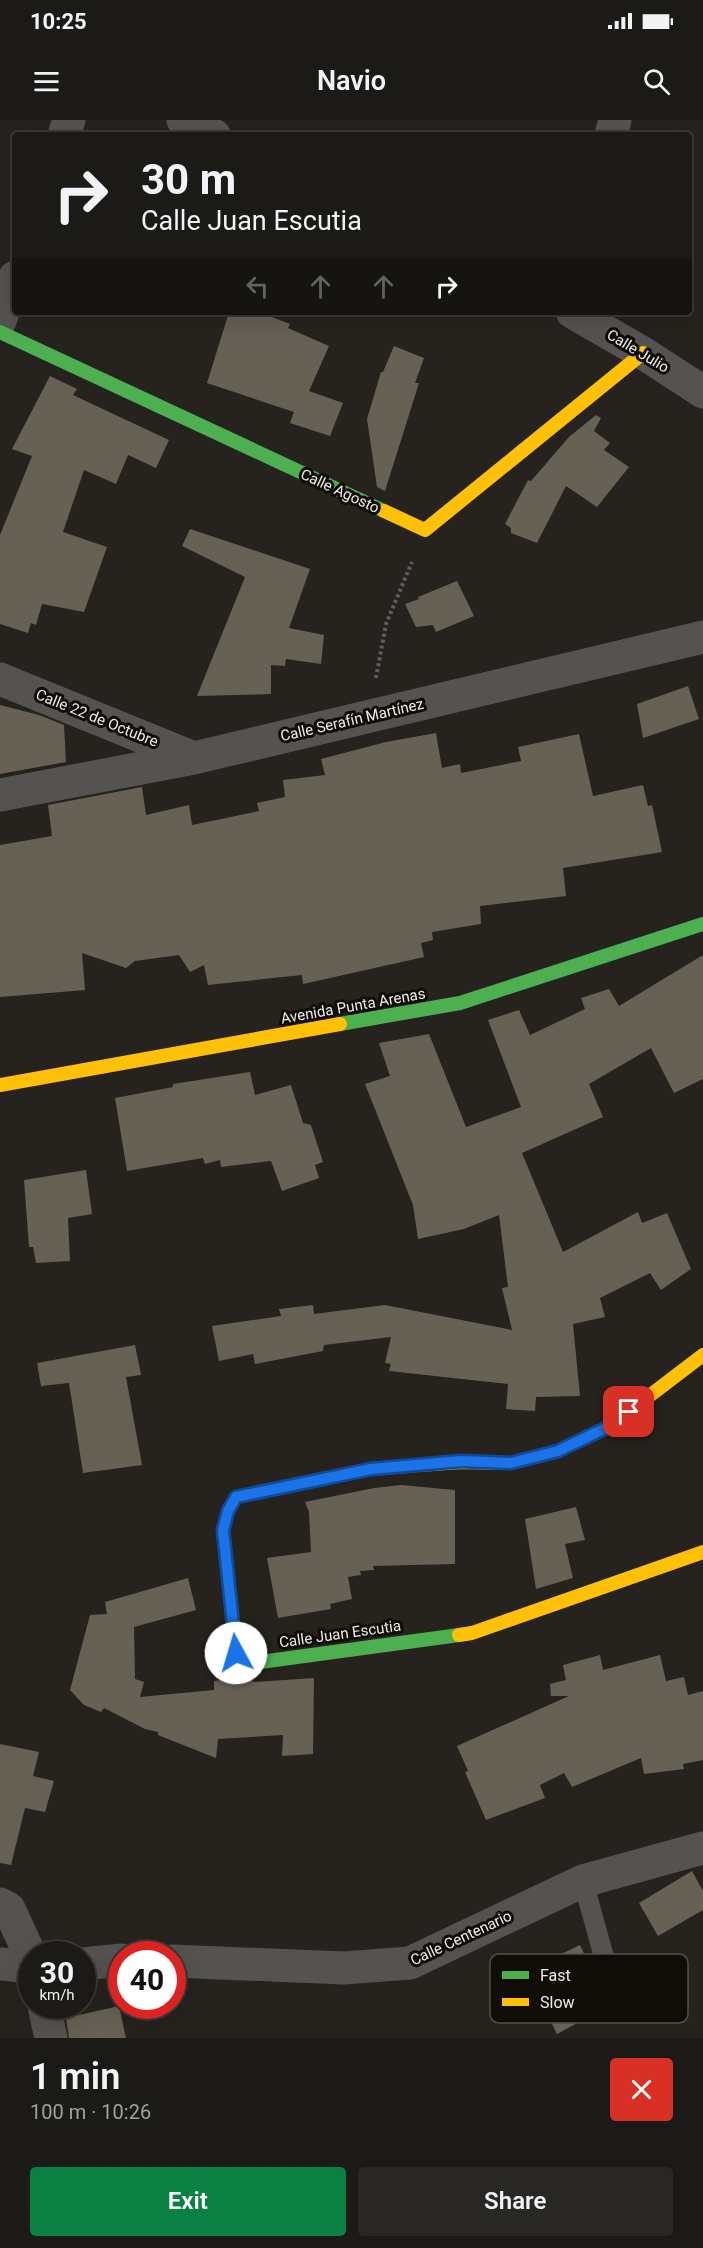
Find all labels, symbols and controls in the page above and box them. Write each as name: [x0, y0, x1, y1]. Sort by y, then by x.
text: 10:25: [30, 9, 87, 34]
icon: menu: [30, 65, 63, 98]
text: Navio: [317, 65, 386, 97]
icon: search: [640, 65, 673, 98]
text: 30 m: [141, 155, 236, 204]
icon: right: [42, 156, 120, 234]
text: Calle Juan Escutia: [141, 205, 362, 237]
icon: left: [241, 270, 274, 303]
icon: ahead: [304, 270, 337, 303]
icon: ahead: [367, 270, 400, 303]
icon: right: [430, 270, 463, 303]
street label: Calle Julio: [604, 325, 672, 377]
street label: Calle Agosto: [298, 465, 382, 517]
street label: Calle 22 de Octubre: [33, 685, 161, 751]
street label: Calle Serafín Martínez: [279, 695, 425, 745]
street label: Avenida Punta Arenas: [279, 984, 427, 1028]
pin: [603, 1386, 654, 1437]
icon: arrive: [612, 1395, 645, 1428]
street label: Calle Juan Escutia: [278, 1617, 402, 1651]
position arrow: [204, 1621, 268, 1685]
street label: Calle Centenario: [408, 1907, 514, 1969]
speed limit sign: 40: [108, 1941, 186, 2019]
legend: [490, 1954, 688, 2023]
text: 30: [40, 1955, 74, 1990]
text: Fast: [540, 1966, 571, 1985]
text: km/h: [39, 1986, 75, 2004]
text: Slow: [540, 1993, 575, 2012]
text: 1 min: [30, 2056, 120, 2098]
button: close: [610, 2058, 673, 2121]
text: 100 m · 10:26: [30, 2100, 151, 2124]
button: Exit: [30, 2167, 346, 2236]
button: Share: [358, 2167, 673, 2236]

